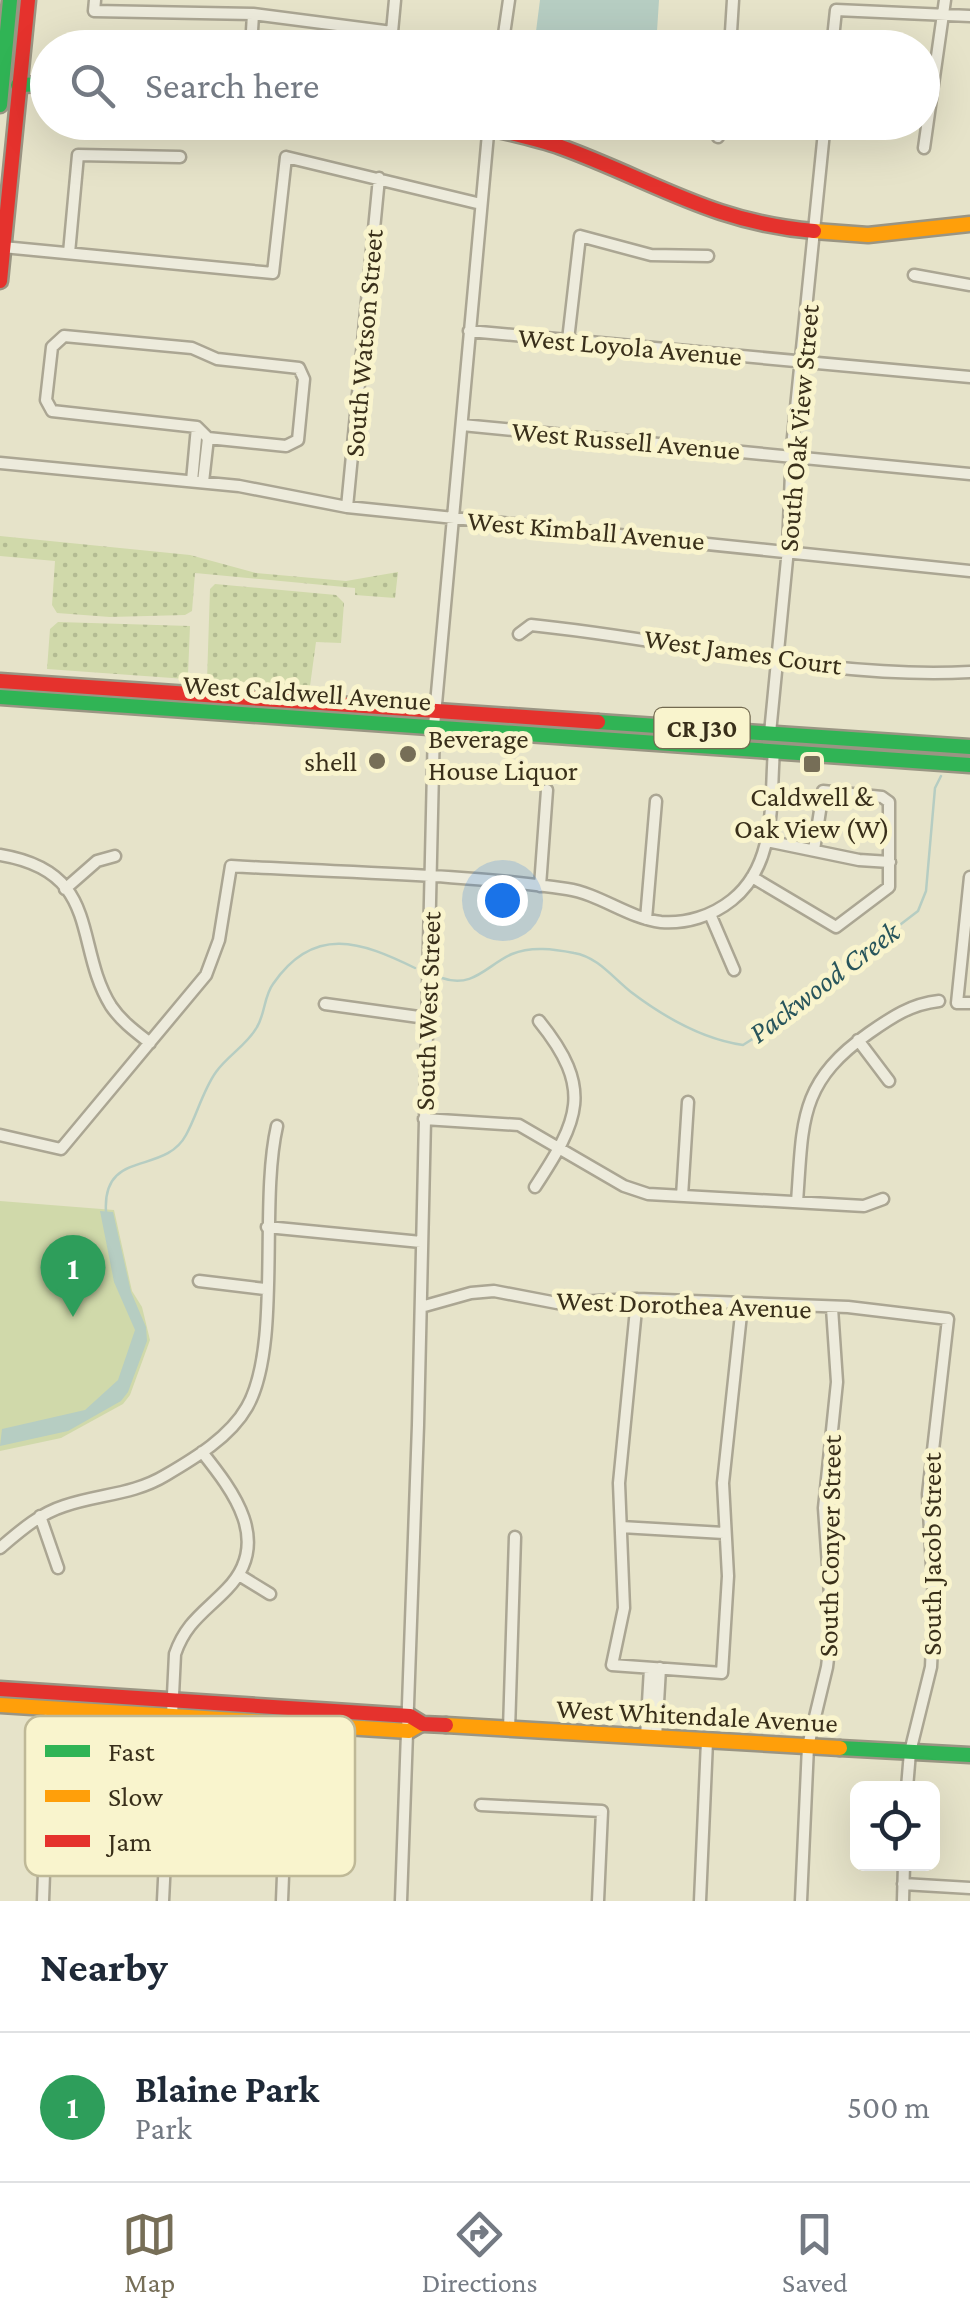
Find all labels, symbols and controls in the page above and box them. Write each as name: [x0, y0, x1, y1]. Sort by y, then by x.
search box: [30, 30, 940, 140]
icon: search: [65, 58, 120, 113]
text: Search here: [145, 64, 319, 106]
street label: South Watson Street: [338, 227, 389, 458]
street label: South Oak View Street: [772, 302, 825, 553]
street label: West Loyola Avenue: [517, 321, 743, 372]
street label: West Russell Avenue: [510, 415, 741, 466]
street label: West Kimball Avenue: [466, 505, 706, 556]
street label: West James Court: [642, 622, 844, 681]
street label: West Caldwell Avenue: [182, 668, 432, 717]
road number: CR J30: [654, 708, 750, 748]
place label: Beverage House Liquor: [428, 723, 578, 786]
marker: Beverage House Liquor: [397, 743, 419, 765]
place label: shell: [304, 746, 357, 777]
marker: shell: [366, 750, 388, 772]
marker: Caldwell & Oak View (W): [801, 753, 823, 775]
place label: Caldwell & Oak View (W): [734, 781, 890, 845]
your location: [477, 875, 528, 926]
street label: South West Street: [409, 910, 446, 1111]
water label: Packwood Creek: [742, 913, 907, 1049]
pin: 1: [40, 1234, 106, 1317]
street label: West Dorothea Avenue: [556, 1285, 812, 1324]
street label: South Conyer Street: [812, 1434, 847, 1657]
street label: South Jacob Street: [916, 1452, 947, 1656]
street label: West Whitendale Avenue: [555, 1693, 839, 1738]
legend: [25, 1716, 355, 1876]
text: Fast: [108, 1736, 155, 1767]
text: Slow: [108, 1781, 163, 1812]
map controls: [850, 1781, 940, 1871]
button: locate: [850, 1781, 940, 1871]
text: Jam: [105, 1826, 152, 1857]
text: Nearby: [40, 1943, 168, 1990]
text: Blaine Park: [135, 2068, 319, 2110]
text: 1: [67, 2089, 78, 2125]
text: 500 m: [847, 2089, 930, 2125]
text: Park: [135, 2110, 192, 2146]
tab: Map: [122, 2207, 177, 2298]
tab: Directions: [422, 2207, 538, 2298]
tab: Saved: [782, 2207, 848, 2298]

